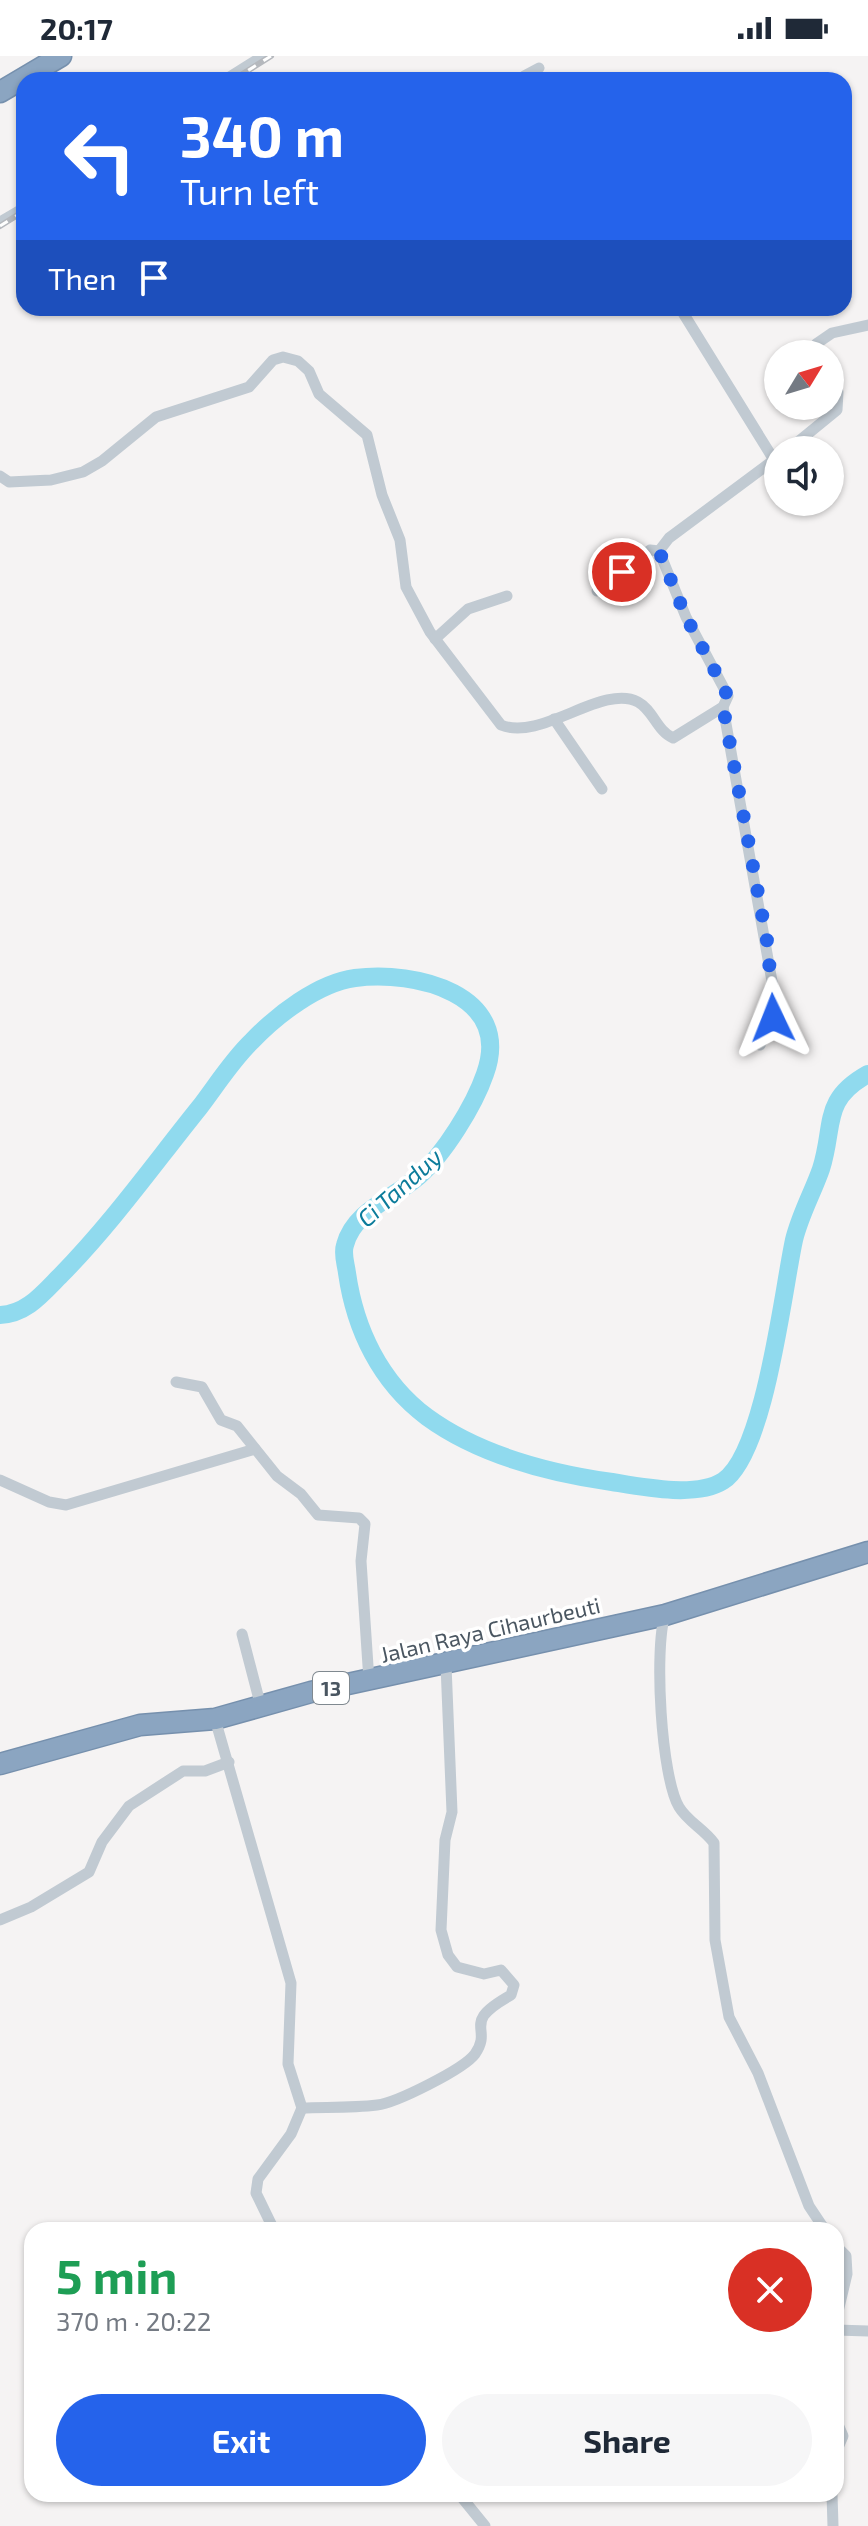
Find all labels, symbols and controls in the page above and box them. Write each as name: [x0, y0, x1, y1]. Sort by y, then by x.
text: 20:17: [40, 10, 113, 46]
text: 340 m: [180, 101, 344, 168]
icon: left: [48, 104, 152, 208]
text: Turn left: [180, 169, 319, 212]
icon: arrive: [132, 256, 176, 300]
text: Then: [48, 260, 116, 296]
north arrow: [764, 340, 844, 420]
map controls: [764, 340, 844, 516]
button: sound: [764, 436, 844, 516]
pin: [588, 538, 656, 606]
icon: arrive: [600, 550, 644, 594]
position arrow: [731, 976, 815, 1060]
water label: Ci Tanduy: [351, 1142, 447, 1232]
street label: Jalan Raya Cihaurbeuti: [377, 1591, 603, 1667]
road number: 13: [313, 1672, 349, 1704]
text: 5 min: [56, 2246, 177, 2304]
button: close: [728, 2248, 812, 2332]
text: 370 m · 20:22: [56, 2305, 211, 2336]
button: Exit: [56, 2394, 426, 2486]
button: Share: [442, 2394, 812, 2486]

